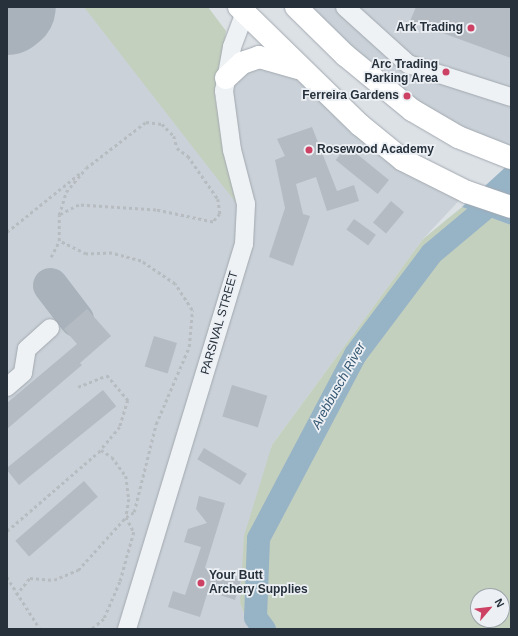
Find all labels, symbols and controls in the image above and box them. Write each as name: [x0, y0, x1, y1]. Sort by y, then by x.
place label: Ark Trading: [396, 21, 463, 35]
marker: Ark Trading: [466, 23, 476, 33]
place label: Arc Trading Parking Area: [364, 58, 438, 86]
marker: Arc Trading Parking Area: [441, 67, 451, 77]
place label: Ferreira Gardens: [302, 89, 399, 103]
marker: Ferreira Gardens: [402, 91, 412, 101]
place label: Rosewood Academy: [317, 143, 434, 157]
marker: Rosewood Academy: [304, 145, 314, 155]
street label: PARSIVAL STREET: [198, 269, 242, 377]
water label: Arebbusch River: [309, 340, 369, 432]
place label: Your Butt Archery Supplies: [209, 569, 308, 597]
marker: Your Butt Archery Supplies: [196, 578, 206, 588]
north arrow: [470, 588, 510, 628]
text: N: [493, 597, 507, 609]

